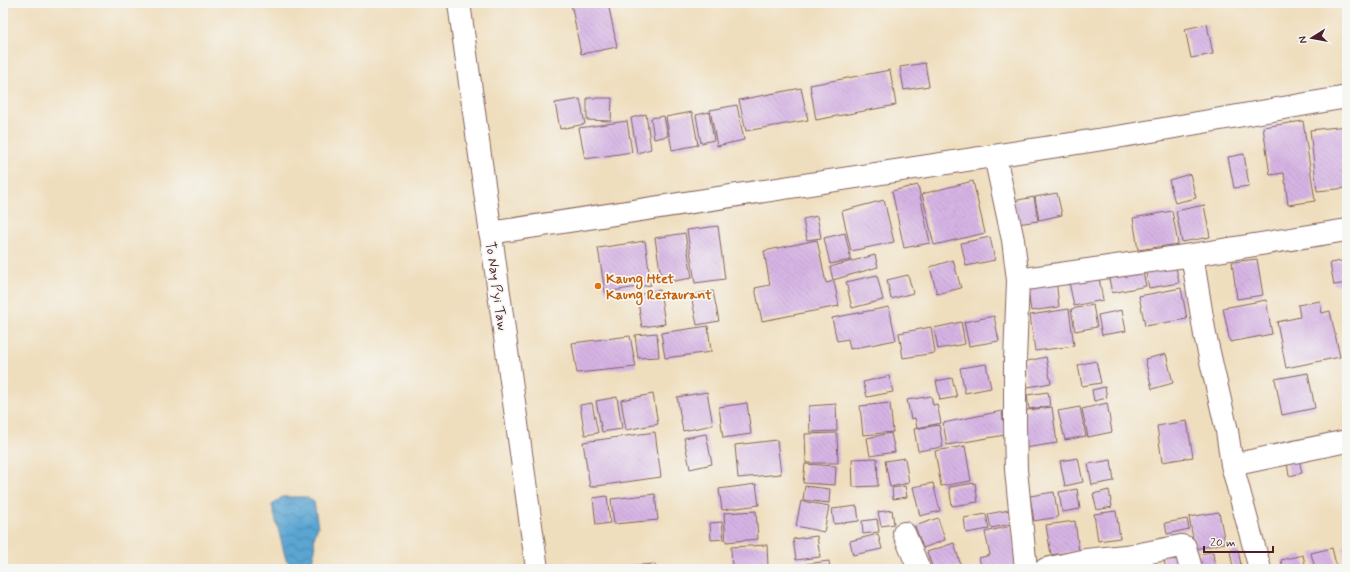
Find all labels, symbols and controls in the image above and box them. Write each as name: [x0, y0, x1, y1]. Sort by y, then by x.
north arrow: [1292, 18, 1332, 58]
text: N: [1296, 35, 1311, 45]
street label: To Nay Pyi Taw: [481, 241, 511, 332]
place label: Kaung Htet Kaung Restaurant: [606, 270, 712, 306]
marker: Kaung Htet Kaung Restaurant: [593, 281, 603, 291]
scale bar: [1204, 528, 1273, 554]
text: 20 m: [1210, 535, 1236, 551]

